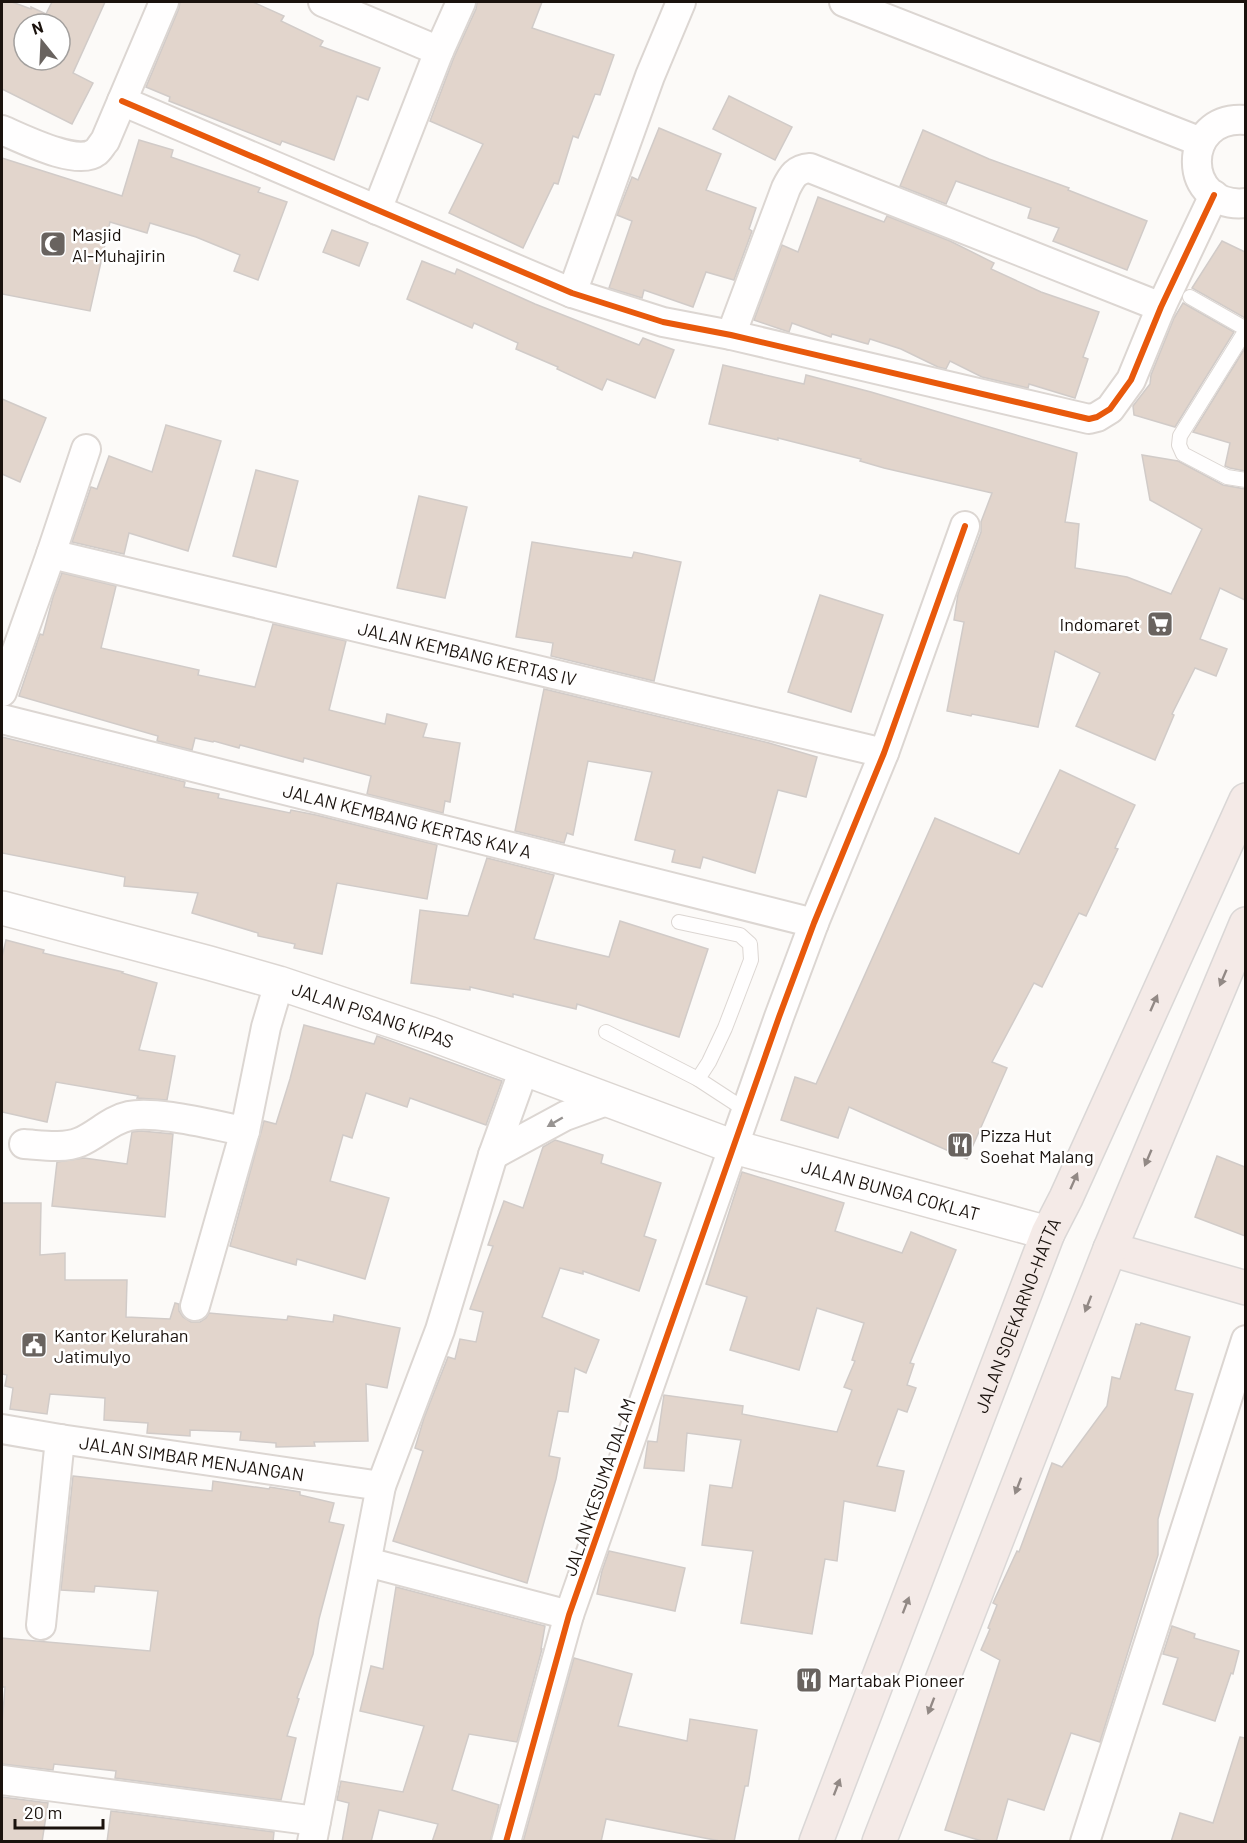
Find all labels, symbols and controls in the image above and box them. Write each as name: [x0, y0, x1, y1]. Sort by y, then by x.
north arrow: [12, 12, 72, 72]
text: N: [29, 17, 45, 38]
place label: Masjid Al-Muhajirin: [72, 223, 165, 266]
mosque icon: Masjid Al-Muhajirin: [38, 229, 68, 259]
supermarket icon: Indomaret: [1145, 609, 1175, 639]
place label: Indomaret: [1060, 613, 1140, 635]
street label: JALAN KEMBANG KERTAS IV: [356, 617, 579, 690]
street label: JALAN KEMBANG KERTAS KAV A: [281, 779, 534, 863]
one-way arrow: [1218, 970, 1228, 988]
street label: JALAN PISANG KIPAS: [289, 977, 457, 1052]
one-way arrow: [1149, 993, 1159, 1011]
one-way arrow: [546, 1117, 563, 1127]
place label: Pizza Hut Soehat Malang: [980, 1124, 1094, 1167]
restaurant icon: Pizza Hut Soehat Malang: [945, 1130, 975, 1160]
one-way arrow: [1143, 1150, 1153, 1168]
street label: JALAN BUNGA COKLAT: [799, 1155, 982, 1225]
one-way arrow: [1069, 1172, 1078, 1189]
street label: JALAN SOEKARNO-HATTA: [970, 1214, 1065, 1416]
one-way arrow: [1083, 1295, 1093, 1313]
place label: Kantor Kelurahan Jatimulyo: [54, 1324, 189, 1367]
public building icon: Kantor Kelurahan Jatimulyo: [19, 1330, 49, 1360]
street label: JALAN KESUMA DALAM: [558, 1395, 640, 1579]
street label: JALAN SIMBAR MENJANGAN: [78, 1431, 306, 1486]
one-way arrow: [1012, 1477, 1022, 1495]
one-way arrow: [902, 1595, 912, 1613]
restaurant icon: Martabak Pioneer: [794, 1665, 824, 1695]
place label: Martabak Pioneer: [828, 1669, 965, 1691]
one-way arrow: [926, 1698, 936, 1716]
one-way arrow: [832, 1777, 842, 1795]
scale bar: [15, 1792, 104, 1830]
text: 20 m: [24, 1801, 62, 1823]

